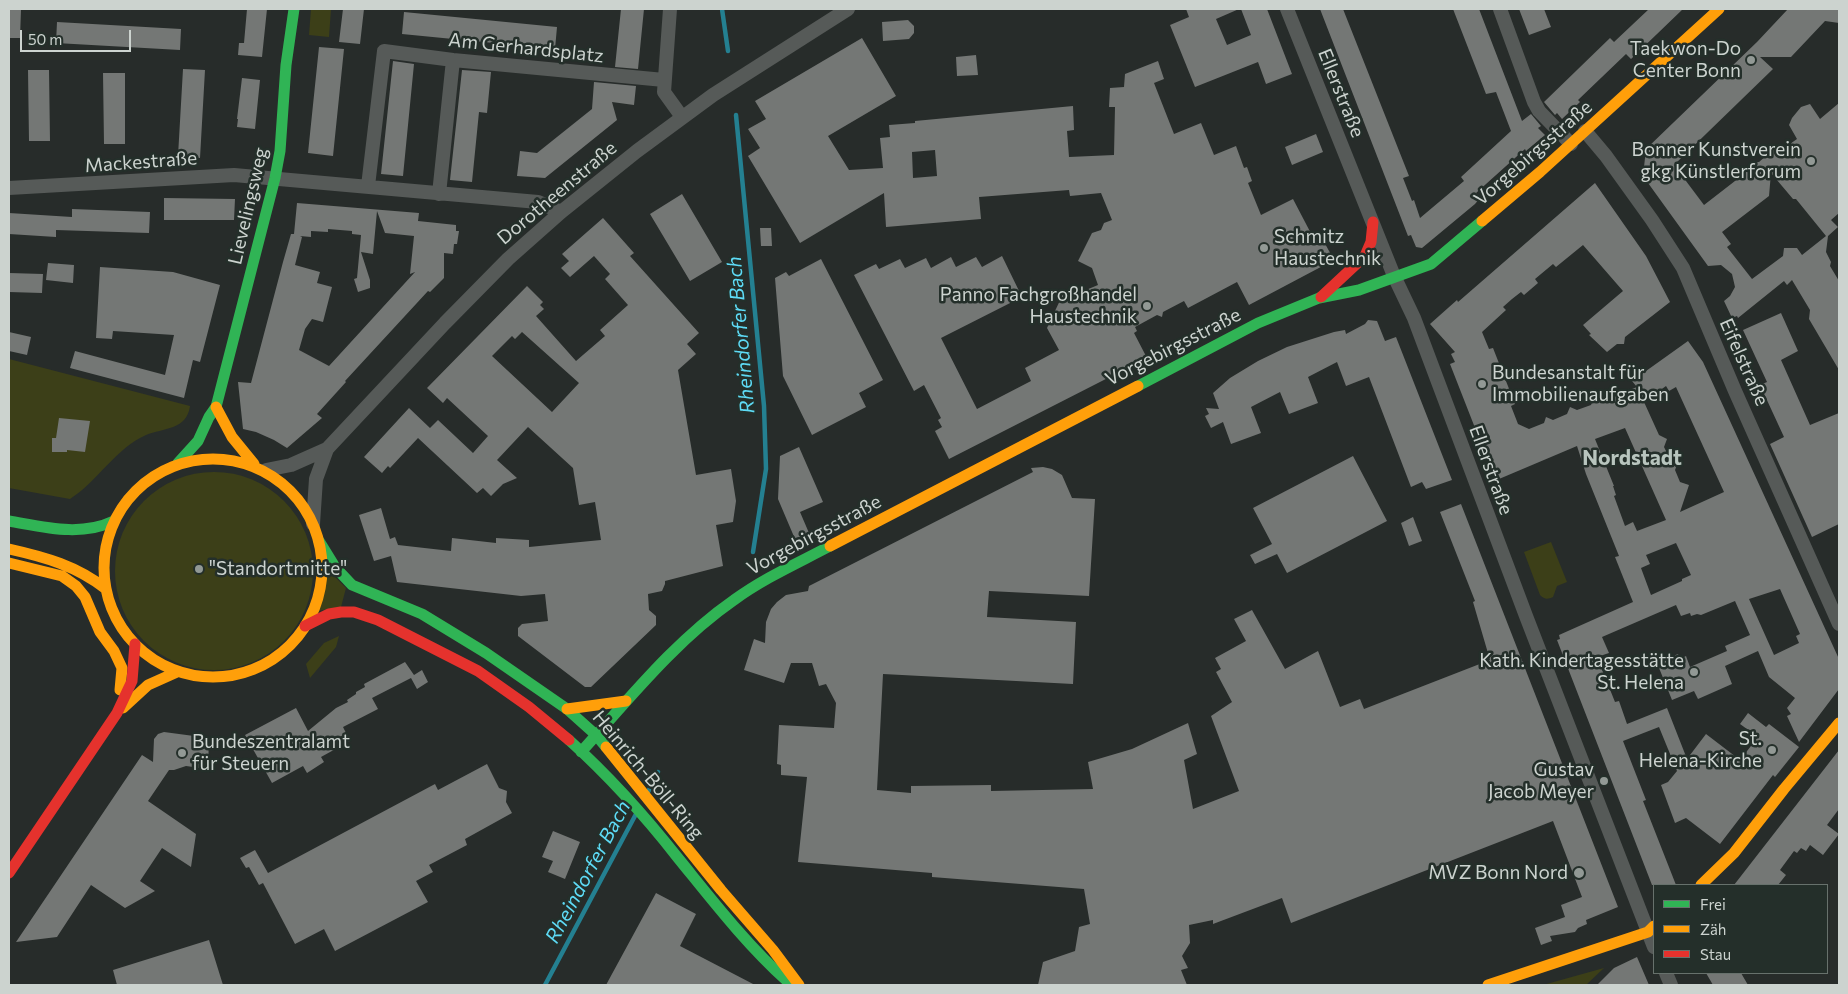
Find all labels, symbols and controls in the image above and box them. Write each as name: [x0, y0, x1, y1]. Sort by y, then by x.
scale bar: [22, 20, 134, 52]
street label: Am Gerhardsplatz: [447, 29, 605, 67]
text: 50 m: [28, 30, 62, 48]
place label: Taekwon-Do Center Bonn: [1630, 38, 1741, 82]
street label: Ellerstraße: [1313, 45, 1369, 141]
marker: Taekwon-Do Center Bonn: [1745, 54, 1757, 66]
street label: Vorgebirgsstraße: [1469, 96, 1597, 210]
street label: Dorotheenstraße: [493, 136, 621, 250]
place label: Bonner Kunstverein gkg Künstlerforum: [1631, 139, 1801, 183]
street label: Lievelingsweg: [223, 145, 273, 267]
street label: Mackestraße: [84, 147, 198, 177]
marker: Bonner Kunstverein gkg Künstlerforum: [1805, 155, 1817, 167]
place label: Schmitz Haustechnik: [1274, 226, 1381, 270]
marker: Schmitz Haustechnik: [1258, 242, 1270, 254]
water label: Rheindorfer Bach: [722, 255, 760, 415]
place label: Panno Fachgroßhandel Haustechnik: [940, 284, 1137, 328]
marker: Panno Fachgroßhandel Haustechnik: [1141, 300, 1153, 312]
street label: Vorgebirgsstraße: [1102, 303, 1244, 391]
street label: Eifelstraße: [1715, 315, 1773, 409]
place label: Bundesanstalt für Immobilienaufgaben: [1492, 362, 1669, 406]
marker: Bundesanstalt für Immobilienaufgaben: [1476, 378, 1488, 390]
street label: Ellerstraße: [1464, 422, 1518, 518]
district label: Nordstadt: [1582, 445, 1682, 471]
street label: Vorgebirgsstraße: [743, 490, 885, 580]
place label: "Standortmitte": [209, 558, 347, 580]
marker: "Standortmitte": [193, 563, 205, 575]
place label: Kath. Kindertagesstätte St. Helena: [1479, 650, 1684, 694]
marker: Kath. Kindertagesstätte St. Helena: [1688, 666, 1700, 678]
street label: Heinrich-Böll-Ring: [588, 706, 708, 844]
place label: St. Helena-Kirche: [1639, 728, 1762, 772]
place label: Bundeszentralamt für Steuern: [192, 731, 350, 775]
marker: St. Helena-Kirche: [1766, 744, 1778, 756]
marker: Bundeszentralamt für Steuern: [176, 747, 188, 759]
place label: Gustav Jacob Meyer: [1488, 759, 1594, 803]
marker: Gustav Jacob Meyer: [1598, 775, 1610, 787]
water label: Rheindorfer Bach: [540, 797, 636, 947]
place label: MVZ Bonn Nord: [1428, 862, 1568, 884]
marker: MVZ Bonn Nord: [1572, 866, 1586, 880]
legend: [1653, 884, 1828, 974]
text: Frei: [1700, 895, 1726, 913]
text: Zäh: [1700, 920, 1726, 938]
text: Stau: [1700, 945, 1731, 963]

